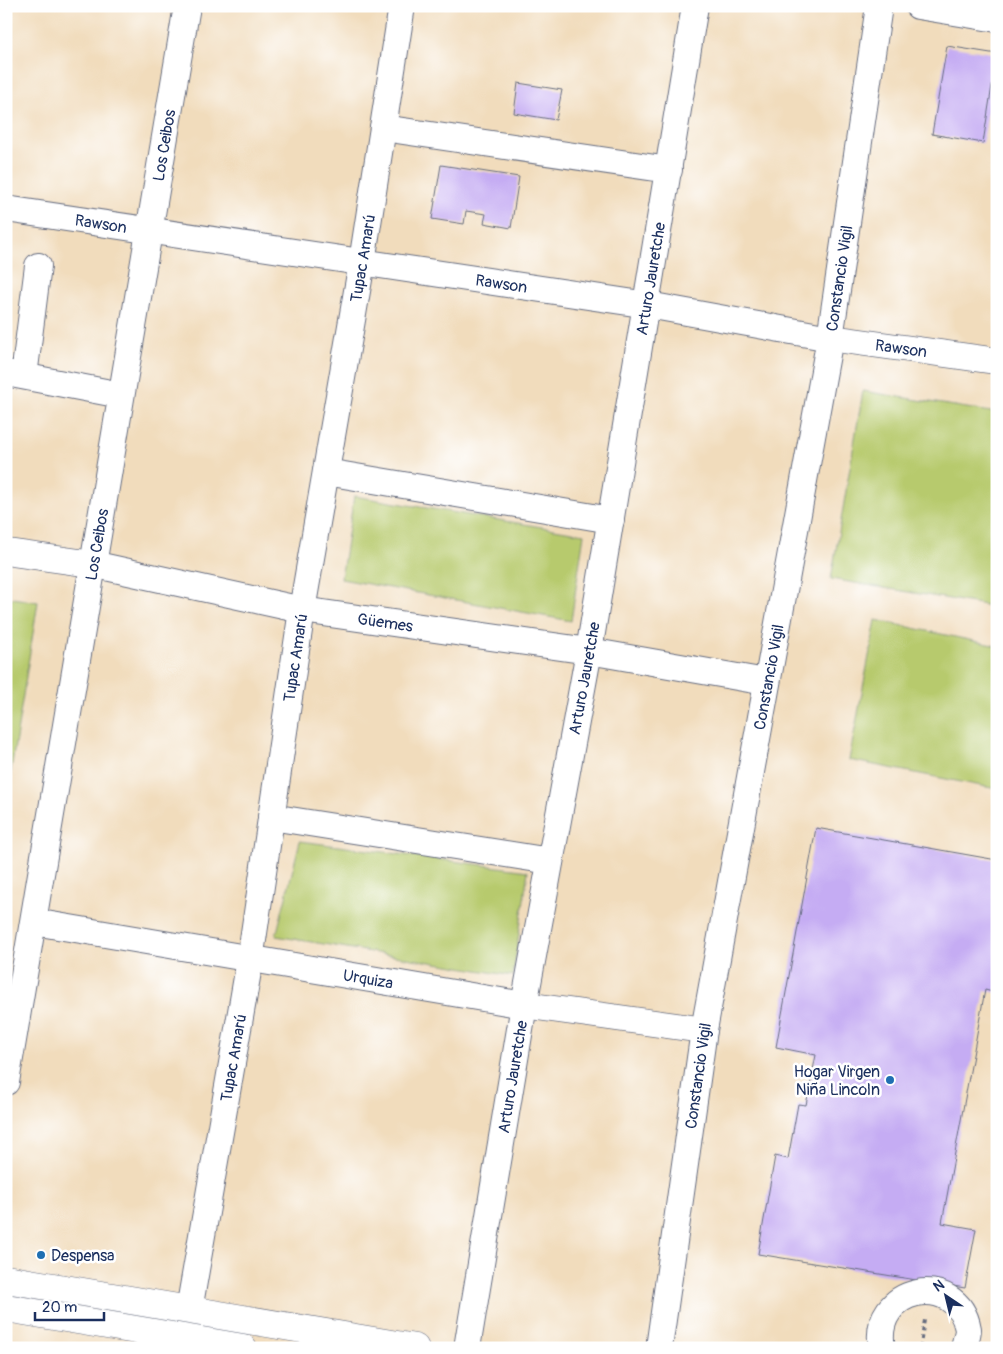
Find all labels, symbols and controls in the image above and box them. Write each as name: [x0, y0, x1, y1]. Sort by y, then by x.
street label: Los Ceibos: [149, 108, 180, 183]
street label: Rawson: [74, 210, 128, 238]
street label: Tupac Amarú: [346, 213, 380, 304]
street label: Arturo Jauretche: [632, 221, 670, 337]
street label: Constancio Vigil: [822, 224, 858, 333]
street label: Rawson: [474, 270, 529, 298]
street label: Rawson: [874, 335, 928, 362]
street label: Los Ceibos: [82, 507, 113, 582]
street label: Güemes: [356, 609, 414, 637]
street label: Tupac Amarú: [279, 612, 312, 703]
street label: Arturo Jauretche: [565, 620, 605, 736]
street label: Constancio Vigil: [750, 623, 789, 732]
street label: Urquiza: [341, 966, 395, 994]
street label: Tupac Amarú: [216, 1012, 251, 1103]
street label: Arturo Jauretche: [494, 1019, 532, 1135]
street label: Constancio Vigil: [681, 1021, 716, 1130]
place label: Hogar Virgen Niña Lincoln: [794, 1062, 880, 1100]
marker: Hogar Virgen Niña Lincoln: [884, 1074, 896, 1086]
place label: Despensa: [51, 1246, 115, 1266]
marker: Despensa: [35, 1249, 47, 1261]
north arrow: [920, 1272, 970, 1322]
text: N: [930, 1276, 948, 1295]
scale bar: [35, 1289, 104, 1321]
text: 20 m: [42, 1298, 77, 1317]

